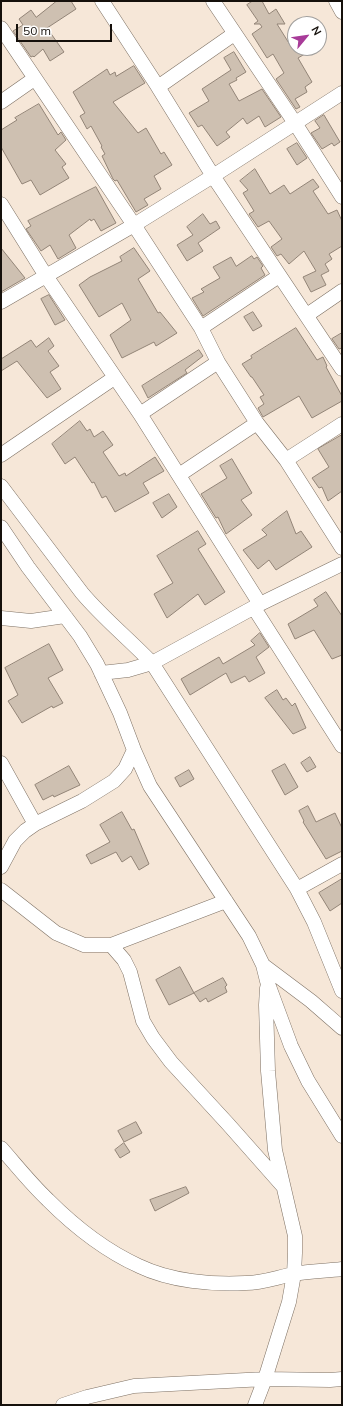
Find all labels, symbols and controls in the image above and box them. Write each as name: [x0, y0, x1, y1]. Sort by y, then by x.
scale bar: [18, 16, 114, 42]
north arrow: [287, 16, 327, 56]
text: 50 m: [23, 23, 51, 38]
text: N: [308, 24, 325, 38]

